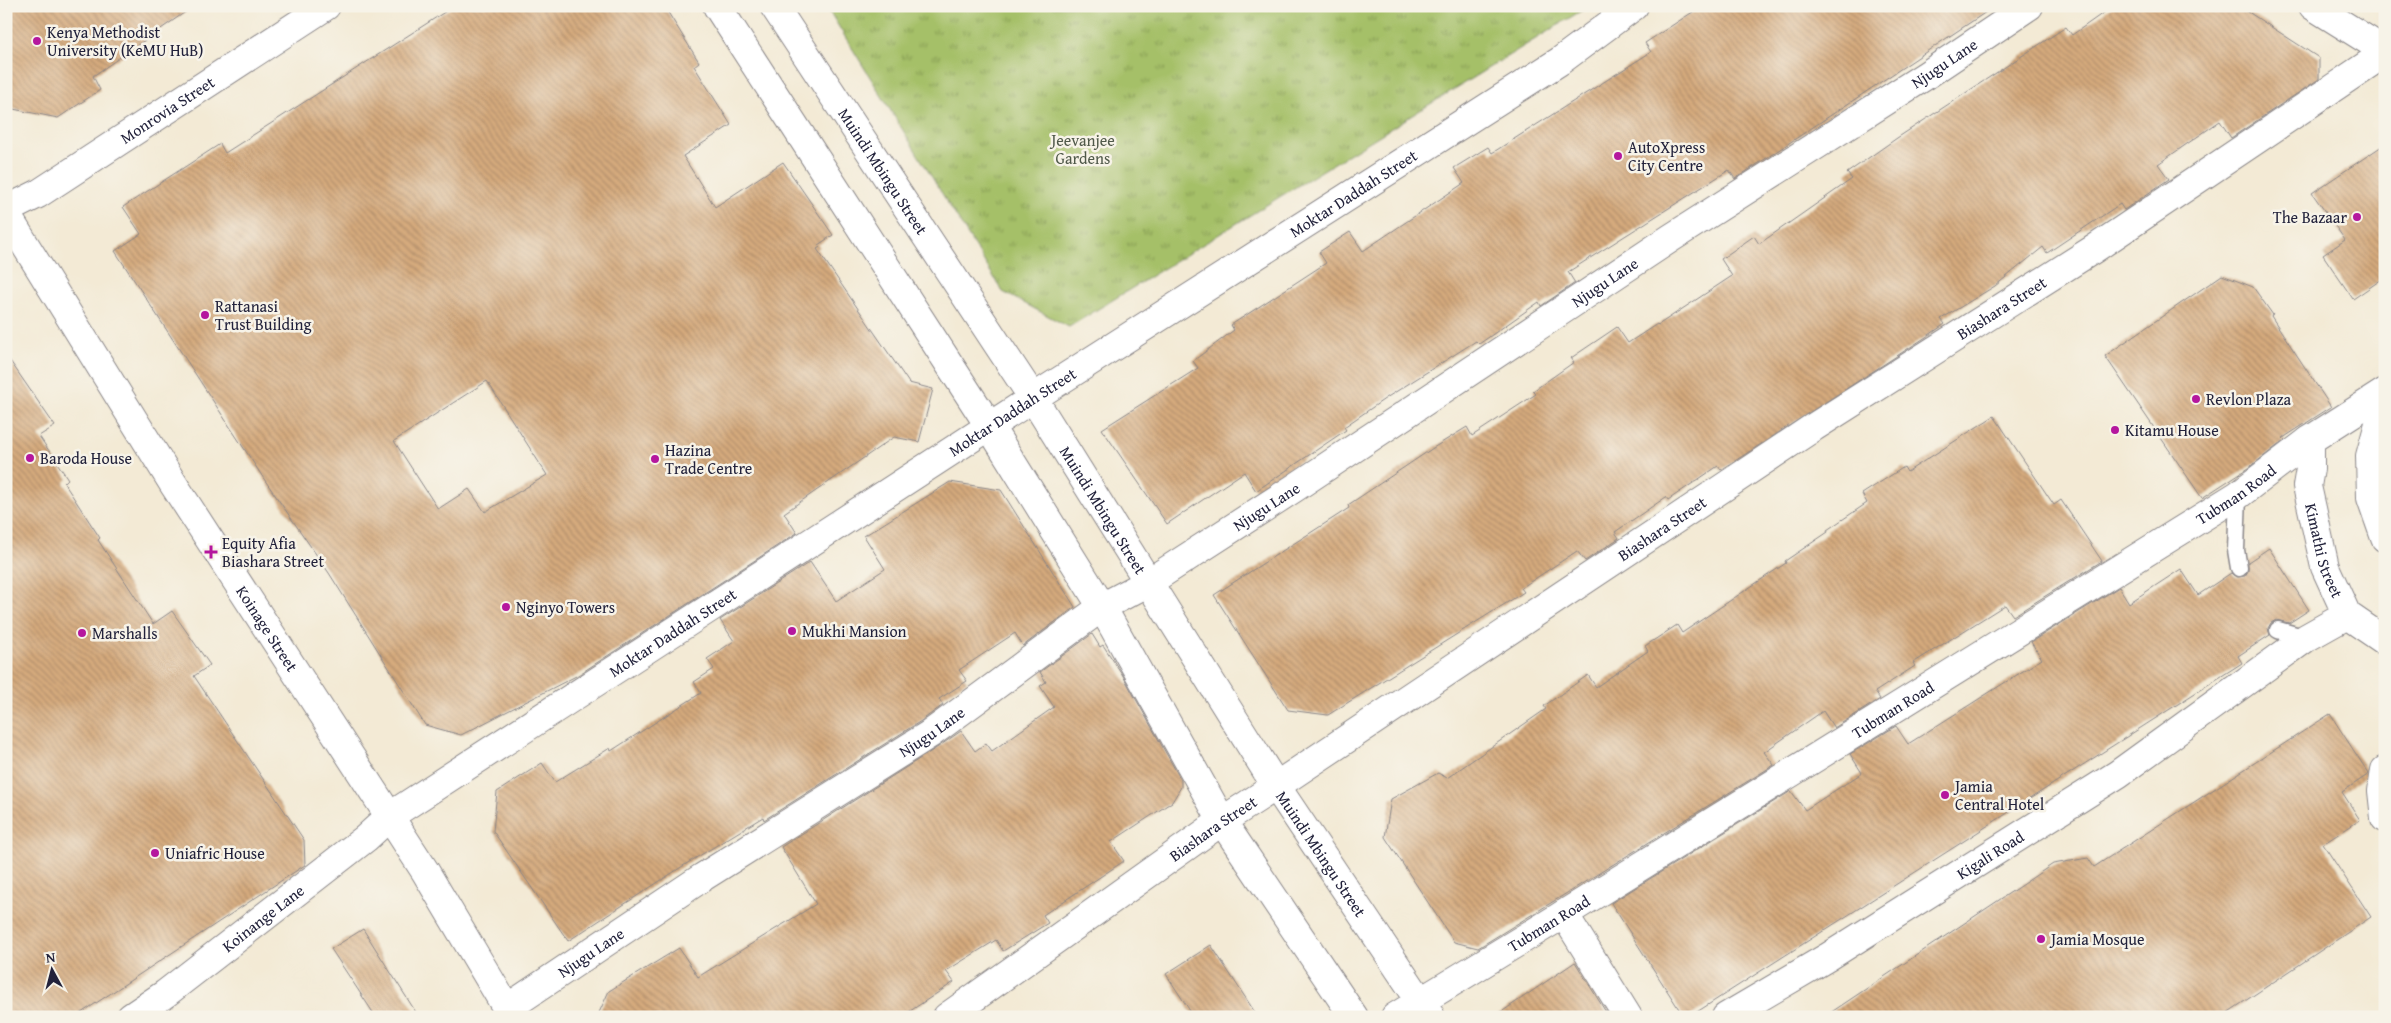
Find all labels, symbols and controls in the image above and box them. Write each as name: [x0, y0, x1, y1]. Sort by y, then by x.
place label: Kenya Methodist University (KeMU HuB): [47, 20, 203, 62]
street label: Njugu Lane: [1906, 32, 1982, 94]
marker: Kenya Methodist University (KeMU HuB): [31, 35, 43, 47]
street label: Monrovia Street: [115, 70, 219, 149]
street label: Muindi Mbingu Street: [833, 103, 934, 240]
park label: Jeevanjee Gardens: [1049, 128, 1115, 170]
place label: AutoXpress City Centre: [1628, 135, 1705, 177]
street label: Moktar Daddah Street: [1284, 143, 1422, 243]
marker: AutoXpress City Centre: [1612, 150, 1624, 162]
place label: The Bazaar: [2273, 205, 2347, 229]
marker: The Bazaar: [2351, 211, 2363, 223]
street label: Njugu Lane: [1567, 251, 1643, 313]
street label: Biashara Street: [1952, 270, 2051, 345]
place label: Rattanasi Trust Building: [215, 294, 311, 336]
marker: Rattanasi Trust Building: [199, 309, 211, 321]
street label: Moktar Daddah Street: [944, 361, 1081, 462]
place label: Revlon Plaza: [2206, 387, 2292, 411]
marker: Revlon Plaza: [2190, 393, 2202, 405]
place label: Kitamu House: [2125, 418, 2219, 442]
marker: Kitamu House: [2109, 424, 2121, 436]
place label: Hazina Trade Centre: [665, 438, 752, 480]
street label: Muindi Mbingu Street: [1054, 441, 1153, 579]
place label: Baroda House: [40, 446, 132, 470]
marker: Baroda House: [24, 452, 36, 464]
marker: Hazina Trade Centre: [649, 453, 661, 465]
street label: Tubman Road: [2191, 458, 2281, 530]
street label: Njugu Lane: [1228, 476, 1304, 537]
street label: Biashara Street: [1613, 490, 1711, 567]
street label: Kimathi Street: [2299, 501, 2350, 602]
place label: Equity Afia Biashara Street: [222, 531, 324, 573]
marker: Equity Afia Biashara Street: [204, 545, 218, 559]
street label: Koinage Street: [230, 581, 304, 676]
street label: Moktar Daddah Street: [604, 582, 741, 683]
place label: Nginyo Towers: [516, 595, 615, 619]
marker: Nginyo Towers: [500, 601, 512, 613]
place label: Mukhi Mansion: [802, 619, 907, 643]
place label: Marshalls: [92, 621, 158, 645]
marker: Mukhi Mansion: [786, 625, 798, 637]
marker: Marshalls: [76, 627, 88, 639]
street label: Tubman Road: [1847, 675, 1939, 744]
street label: Njugu Lane: [894, 700, 970, 763]
place label: Jamia Central Hotel: [1953, 774, 2045, 816]
street label: Muindi Mbingu Street: [1270, 786, 1373, 922]
street label: Biashara Street: [1164, 789, 1262, 867]
marker: Jamia Central Hotel: [1939, 789, 1951, 801]
street label: Kigali Road: [1952, 824, 2029, 885]
place label: Uniafric House: [165, 841, 265, 865]
marker: Uniafric House: [149, 847, 161, 859]
street label: Koinange Lane: [217, 878, 309, 958]
street label: Tubman Road: [1503, 889, 1595, 958]
street label: Njugu Lane: [553, 921, 629, 983]
place label: Jamia Mosque: [2049, 927, 2144, 951]
marker: Jamia Mosque: [2035, 933, 2047, 945]
north arrow: [28, 946, 78, 996]
text: N: [45, 947, 57, 968]

